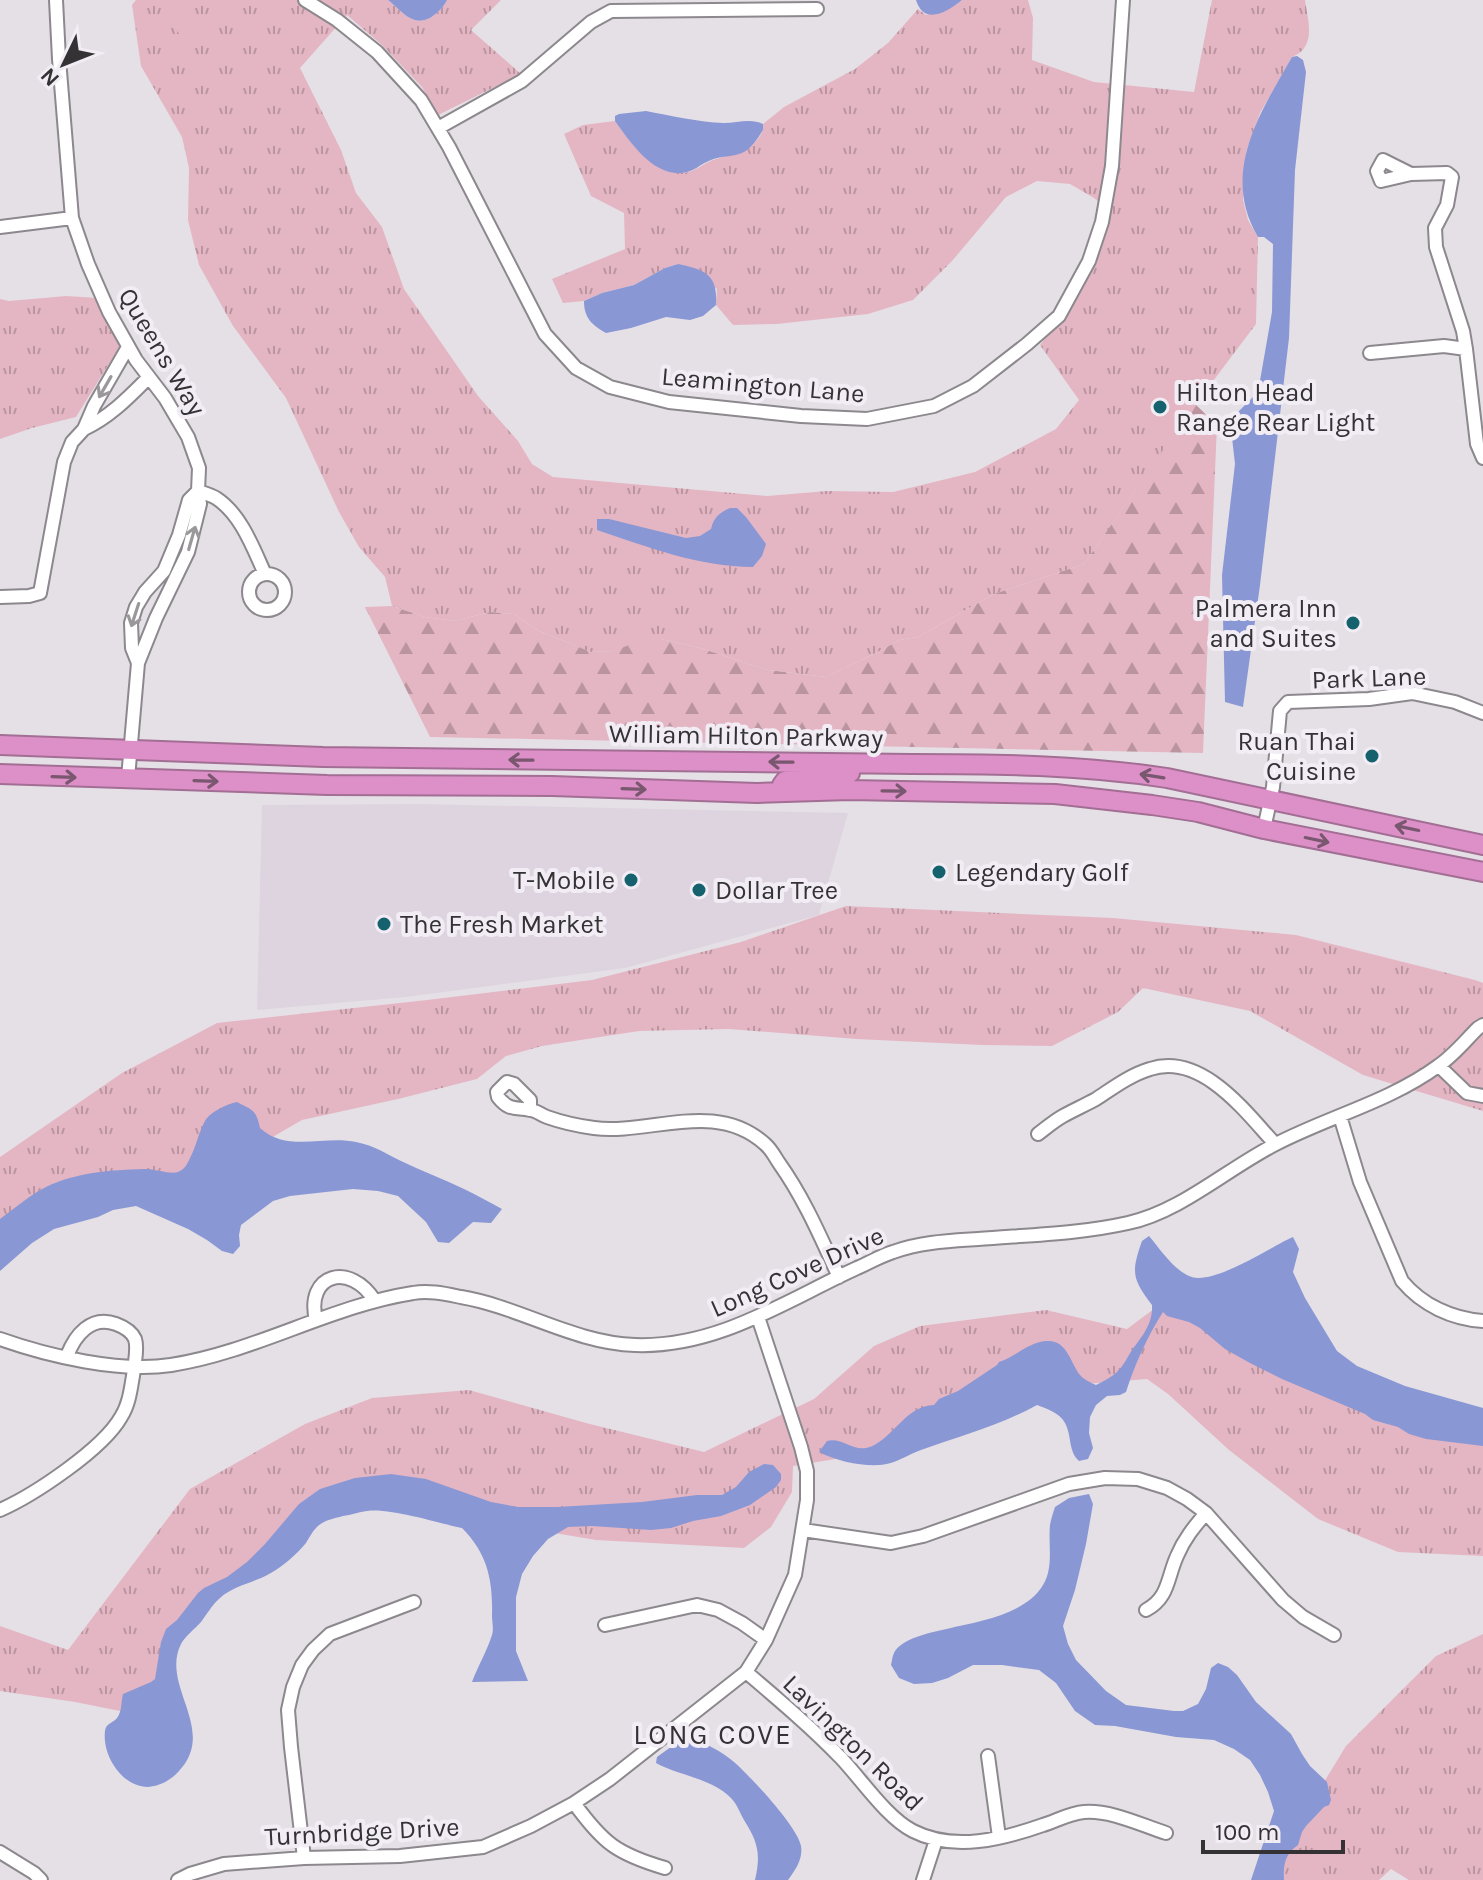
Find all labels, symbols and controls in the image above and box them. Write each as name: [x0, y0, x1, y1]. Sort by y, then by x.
north arrow: [24, 24, 104, 104]
text: N: [35, 62, 65, 92]
street label: Queens Way: [112, 282, 212, 422]
street label: Leamington Lane: [660, 361, 866, 409]
one-way arrow: [97, 375, 113, 398]
place label: Hilton Head Range Rear Light: [1176, 377, 1376, 438]
marker: Hilton Head Range Rear Light: [1151, 398, 1169, 416]
one-way arrow: [186, 526, 201, 552]
place label: Palmera Inn and Suites: [1195, 593, 1337, 654]
one-way arrow: [127, 602, 141, 627]
marker: Palmera Inn and Suites: [1344, 614, 1362, 632]
street label: Park Lane: [1311, 661, 1427, 695]
street label: William Hilton Parkway: [609, 718, 883, 754]
place label: Ruan Thai Cuisine: [1237, 726, 1356, 787]
marker: Ruan Thai Cuisine: [1363, 747, 1381, 765]
one-way arrow: [508, 752, 535, 767]
one-way arrow: [768, 754, 795, 770]
one-way arrow: [1140, 768, 1165, 783]
one-way arrow: [50, 769, 77, 784]
one-way arrow: [192, 774, 219, 789]
one-way arrow: [620, 781, 647, 796]
one-way arrow: [880, 783, 907, 799]
one-way arrow: [1394, 820, 1420, 835]
one-way arrow: [1304, 833, 1330, 848]
place label: Legendary Golf: [955, 857, 1130, 888]
marker: Legendary Golf: [930, 863, 948, 881]
place label: T-Mobile: [513, 865, 615, 896]
marker: T-Mobile: [622, 871, 640, 889]
place label: Dollar Tree: [715, 875, 838, 906]
marker: Dollar Tree: [690, 881, 708, 899]
place label: The Fresh Market: [400, 909, 604, 940]
marker: The Fresh Market: [375, 915, 393, 933]
street label: Long Cove Drive: [706, 1220, 888, 1324]
street label: Lavington Road: [776, 1668, 930, 1818]
district label: LONG COVE: [633, 1718, 793, 1751]
scale bar: [1203, 1804, 1343, 1854]
street label: Turnbridge Drive: [264, 1811, 460, 1853]
text: 100 m: [1215, 1818, 1280, 1846]

